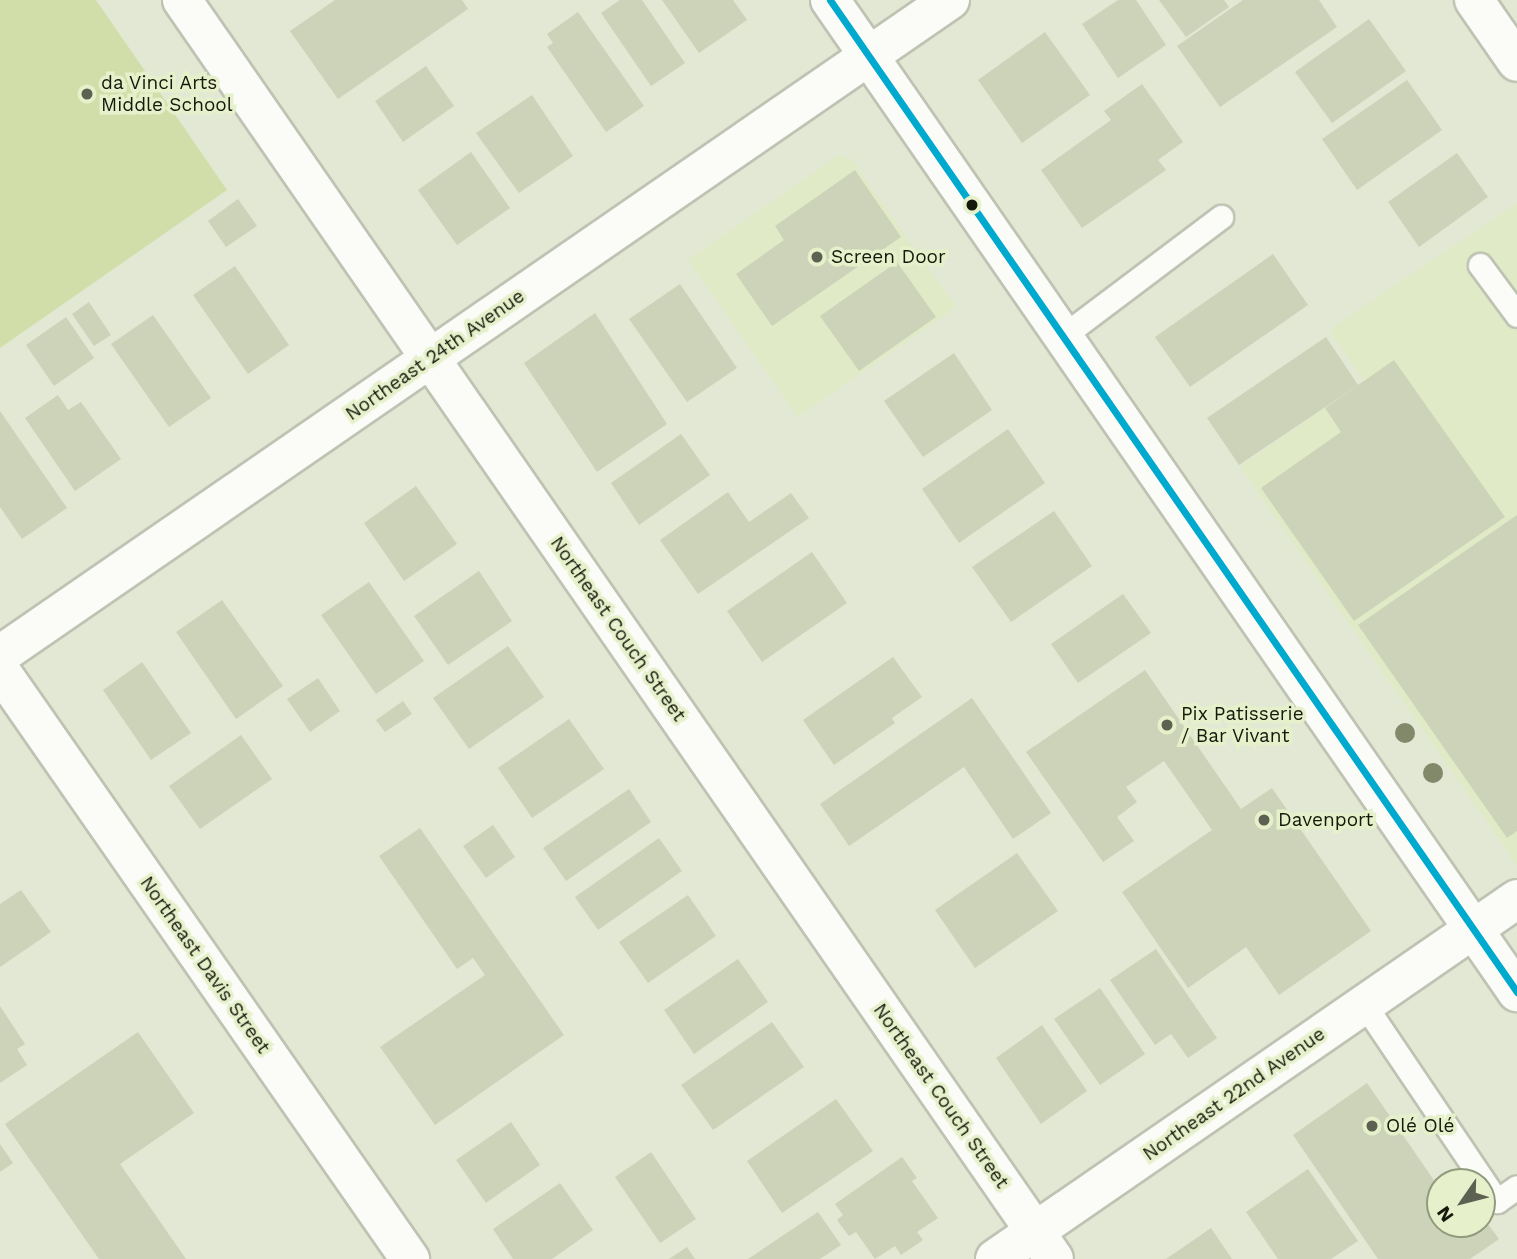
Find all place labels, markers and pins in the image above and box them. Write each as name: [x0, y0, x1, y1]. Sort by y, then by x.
place label: da Vinci Arts Middle School: [101, 72, 233, 116]
marker: da Vinci Arts Middle School: [79, 86, 95, 102]
unlabelled marker: [965, 198, 979, 212]
place label: Screen Door: [831, 246, 946, 268]
marker: Screen Door: [809, 249, 825, 265]
place label: Pix Patisserie / Bar Vivant: [1181, 703, 1304, 747]
marker: Pix Patisserie / Bar Vivant: [1159, 717, 1175, 733]
place label: Davenport: [1278, 809, 1373, 831]
marker: Davenport: [1256, 812, 1272, 828]
place label: Olé Olé: [1386, 1115, 1454, 1137]
marker: Olé Olé: [1364, 1118, 1380, 1134]

